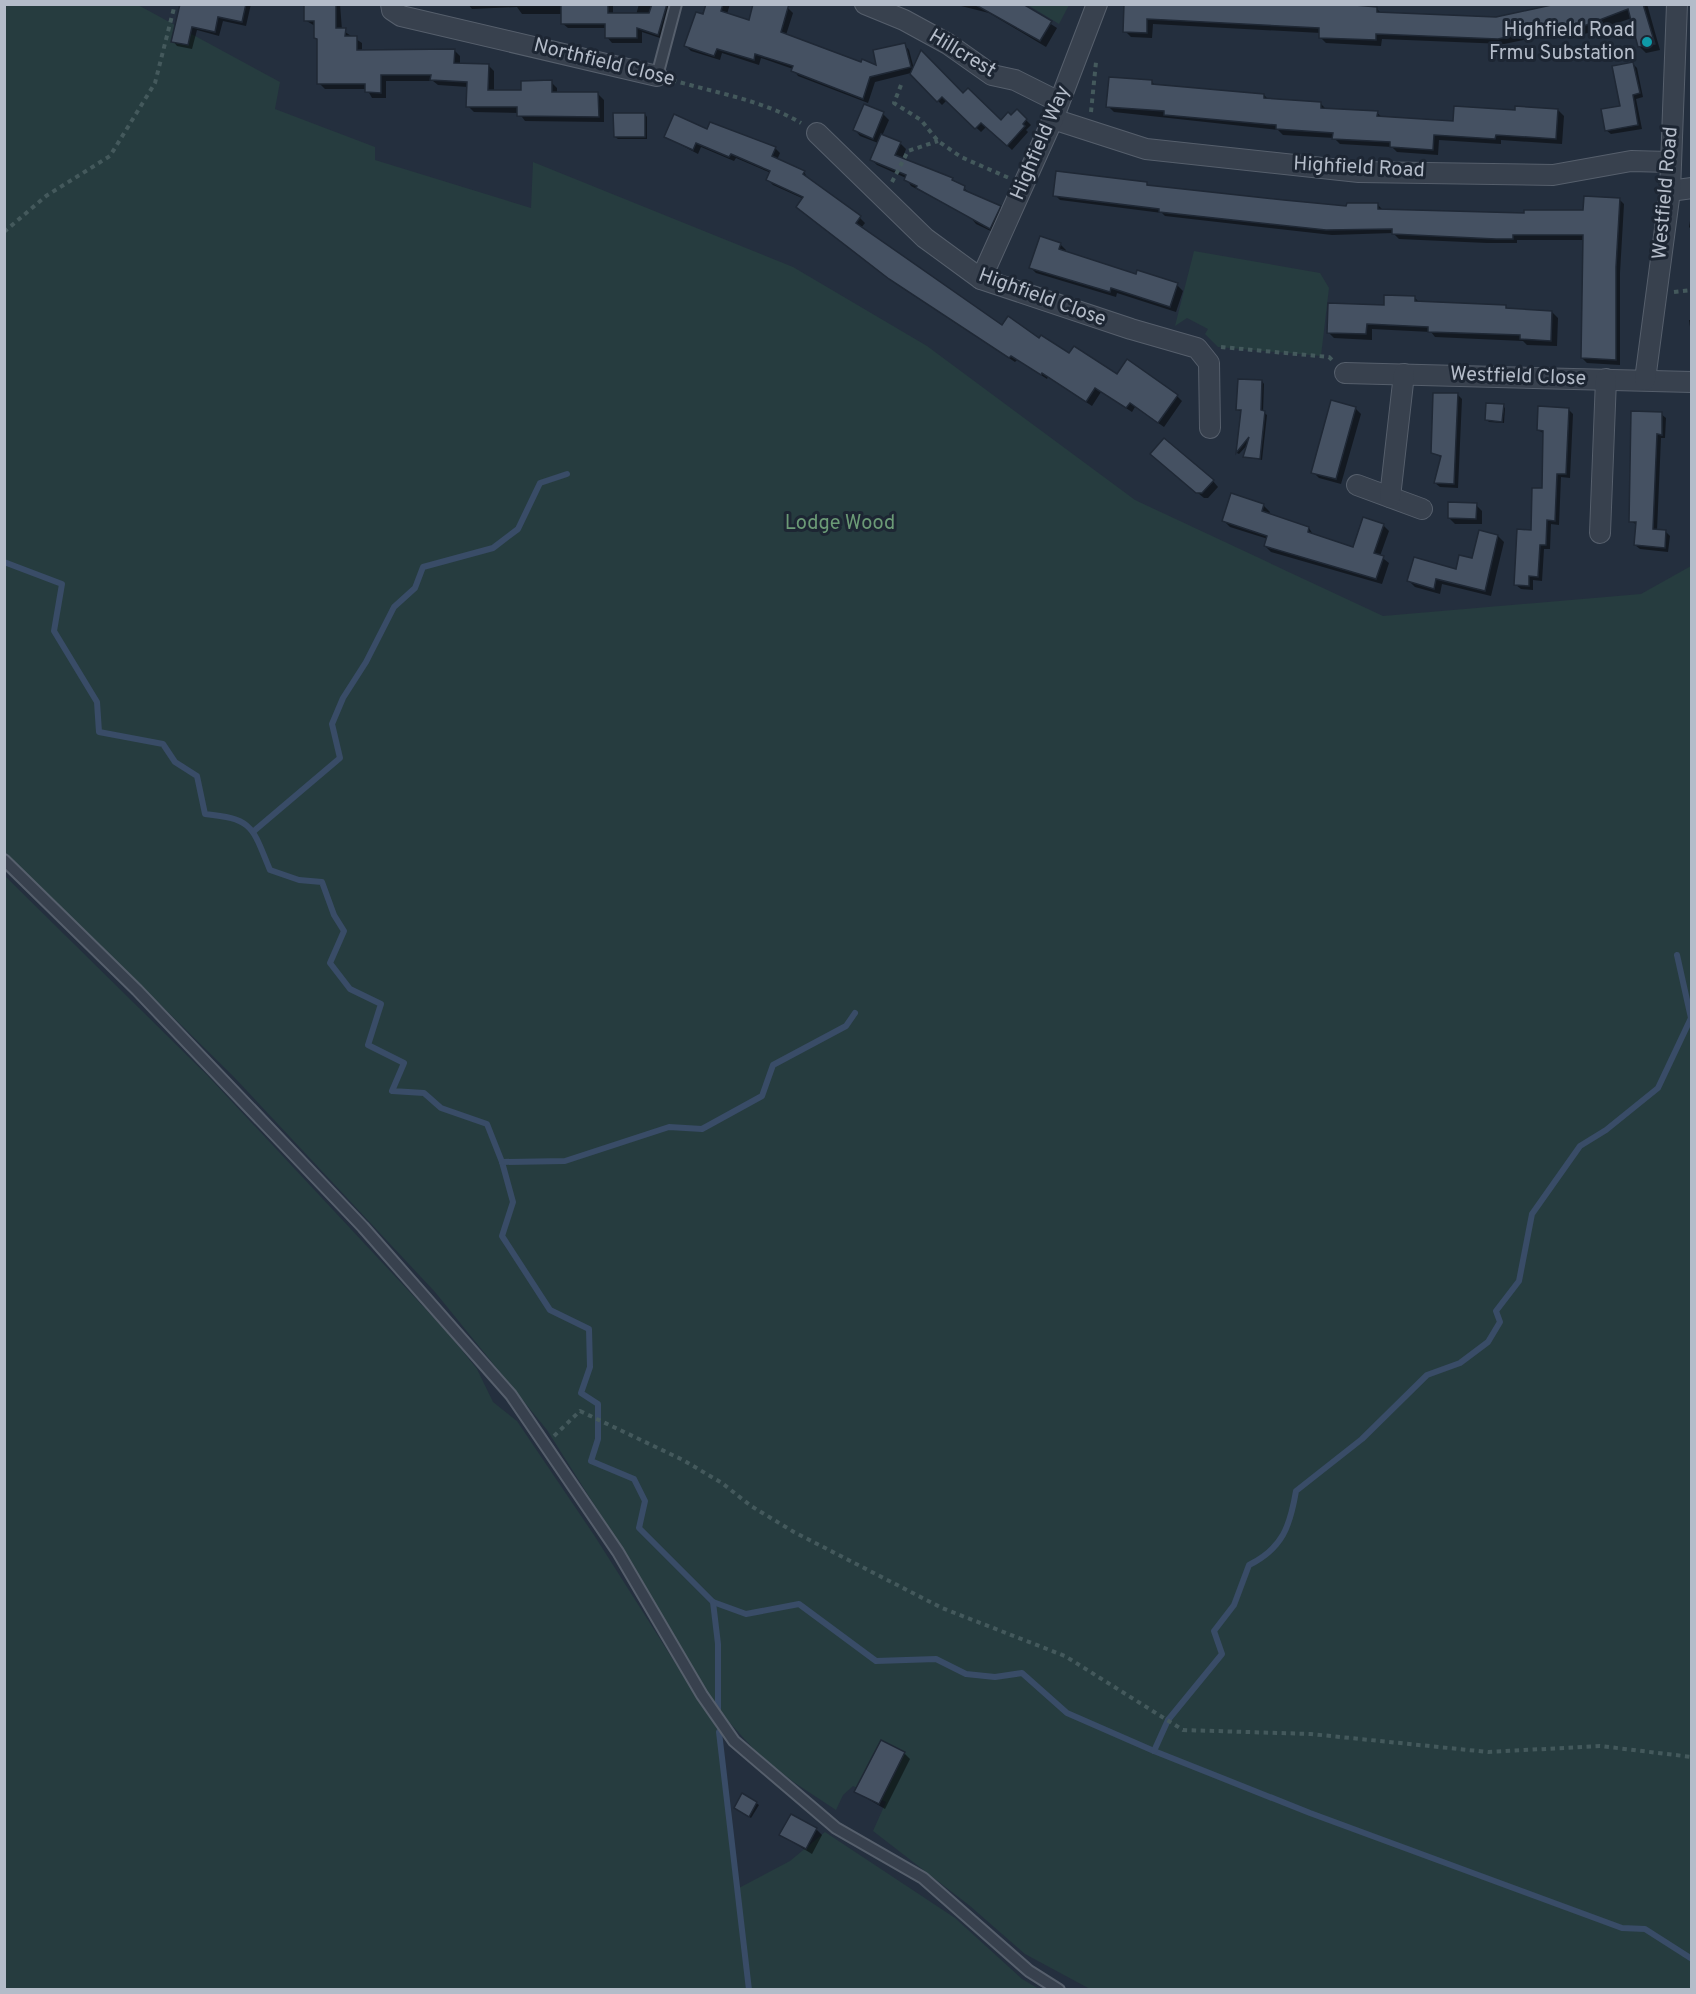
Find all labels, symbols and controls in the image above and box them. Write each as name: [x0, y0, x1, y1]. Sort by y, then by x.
place label: Highfield Road Frmu Substation: [1489, 18, 1635, 67]
street label: Hillcrest: [924, 24, 1000, 84]
street label: Northfield Close: [531, 33, 677, 93]
marker: Highfield Road Frmu Substation: [1640, 35, 1654, 49]
street label: Highfield Way: [1005, 82, 1077, 204]
street label: Westfield Road: [1647, 125, 1685, 261]
street label: Highfield Road: [1293, 152, 1425, 184]
street label: Highfield Close: [974, 263, 1110, 333]
street label: Westfield Close: [1449, 362, 1587, 392]
park label: Lodge Wood: [785, 511, 895, 537]

